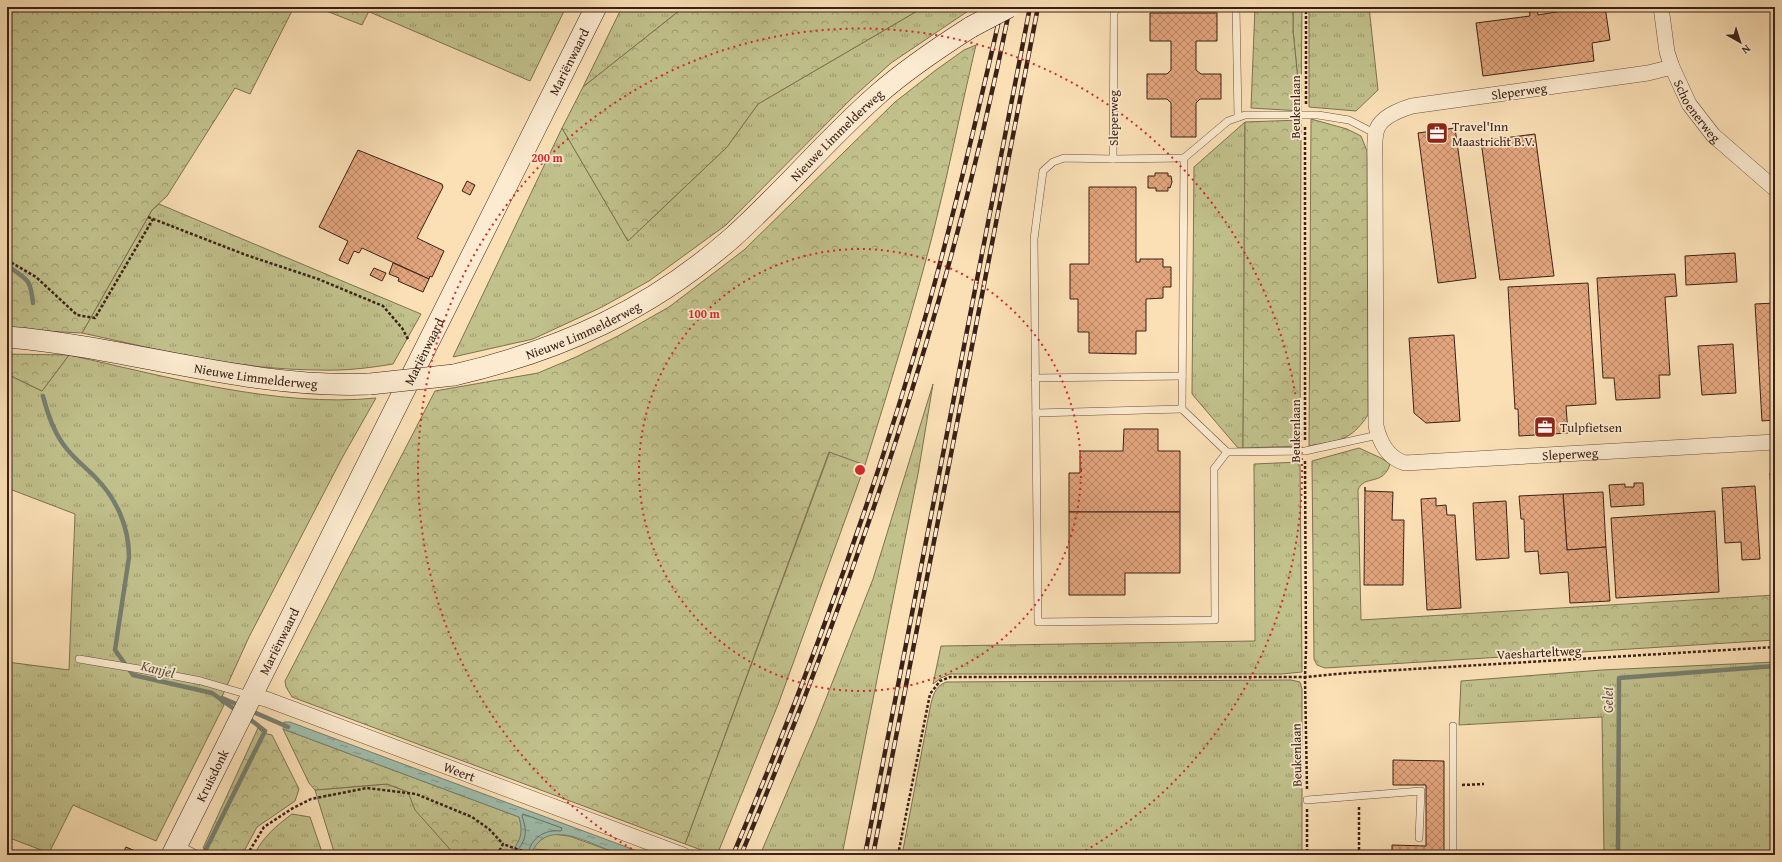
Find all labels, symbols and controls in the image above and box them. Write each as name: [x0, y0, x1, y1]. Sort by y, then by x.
north arrow: [1720, 22, 1760, 62]
street label: Mariënwaard: [544, 25, 594, 99]
text: N: [1738, 41, 1754, 59]
street label: Beukenlaan: [1286, 75, 1305, 139]
street label: Schoenerweg: [1669, 77, 1725, 148]
street label: Sleperweg: [1490, 78, 1549, 105]
street label: Nieuwe Limmelderweg: [786, 84, 888, 186]
street label: Sleperweg: [1104, 89, 1123, 146]
place label: Travel'Inn Maastricht B.V.: [1452, 117, 1535, 151]
office icon: Travel'Inn Maastricht B.V.: [1424, 120, 1450, 146]
text: 200 m: [531, 149, 564, 166]
street label: Nieuwe Limmelderweg: [523, 296, 645, 364]
text: 100 m: [688, 305, 721, 322]
street label: Mariënwaard: [399, 315, 449, 388]
street label: Nieuwe Limmelderweg: [193, 358, 319, 394]
street label: Beukenlaan: [1286, 399, 1305, 463]
office icon: Tulpfietsen: [1532, 414, 1558, 440]
place label: Tulpfietsen: [1560, 418, 1623, 437]
street label: Sleperweg: [1541, 443, 1599, 465]
centre of rings: [853, 463, 867, 477]
street label: Mariënwaard: [255, 605, 304, 678]
street label: Vaesharteltweg: [1496, 641, 1582, 664]
water label: Kanjel: [138, 655, 177, 683]
water label: Gelei: [1598, 687, 1618, 713]
street label: Beukenlaan: [1286, 722, 1307, 787]
street label: Kruisdonk: [191, 746, 234, 805]
street label: Weert: [441, 757, 478, 787]

